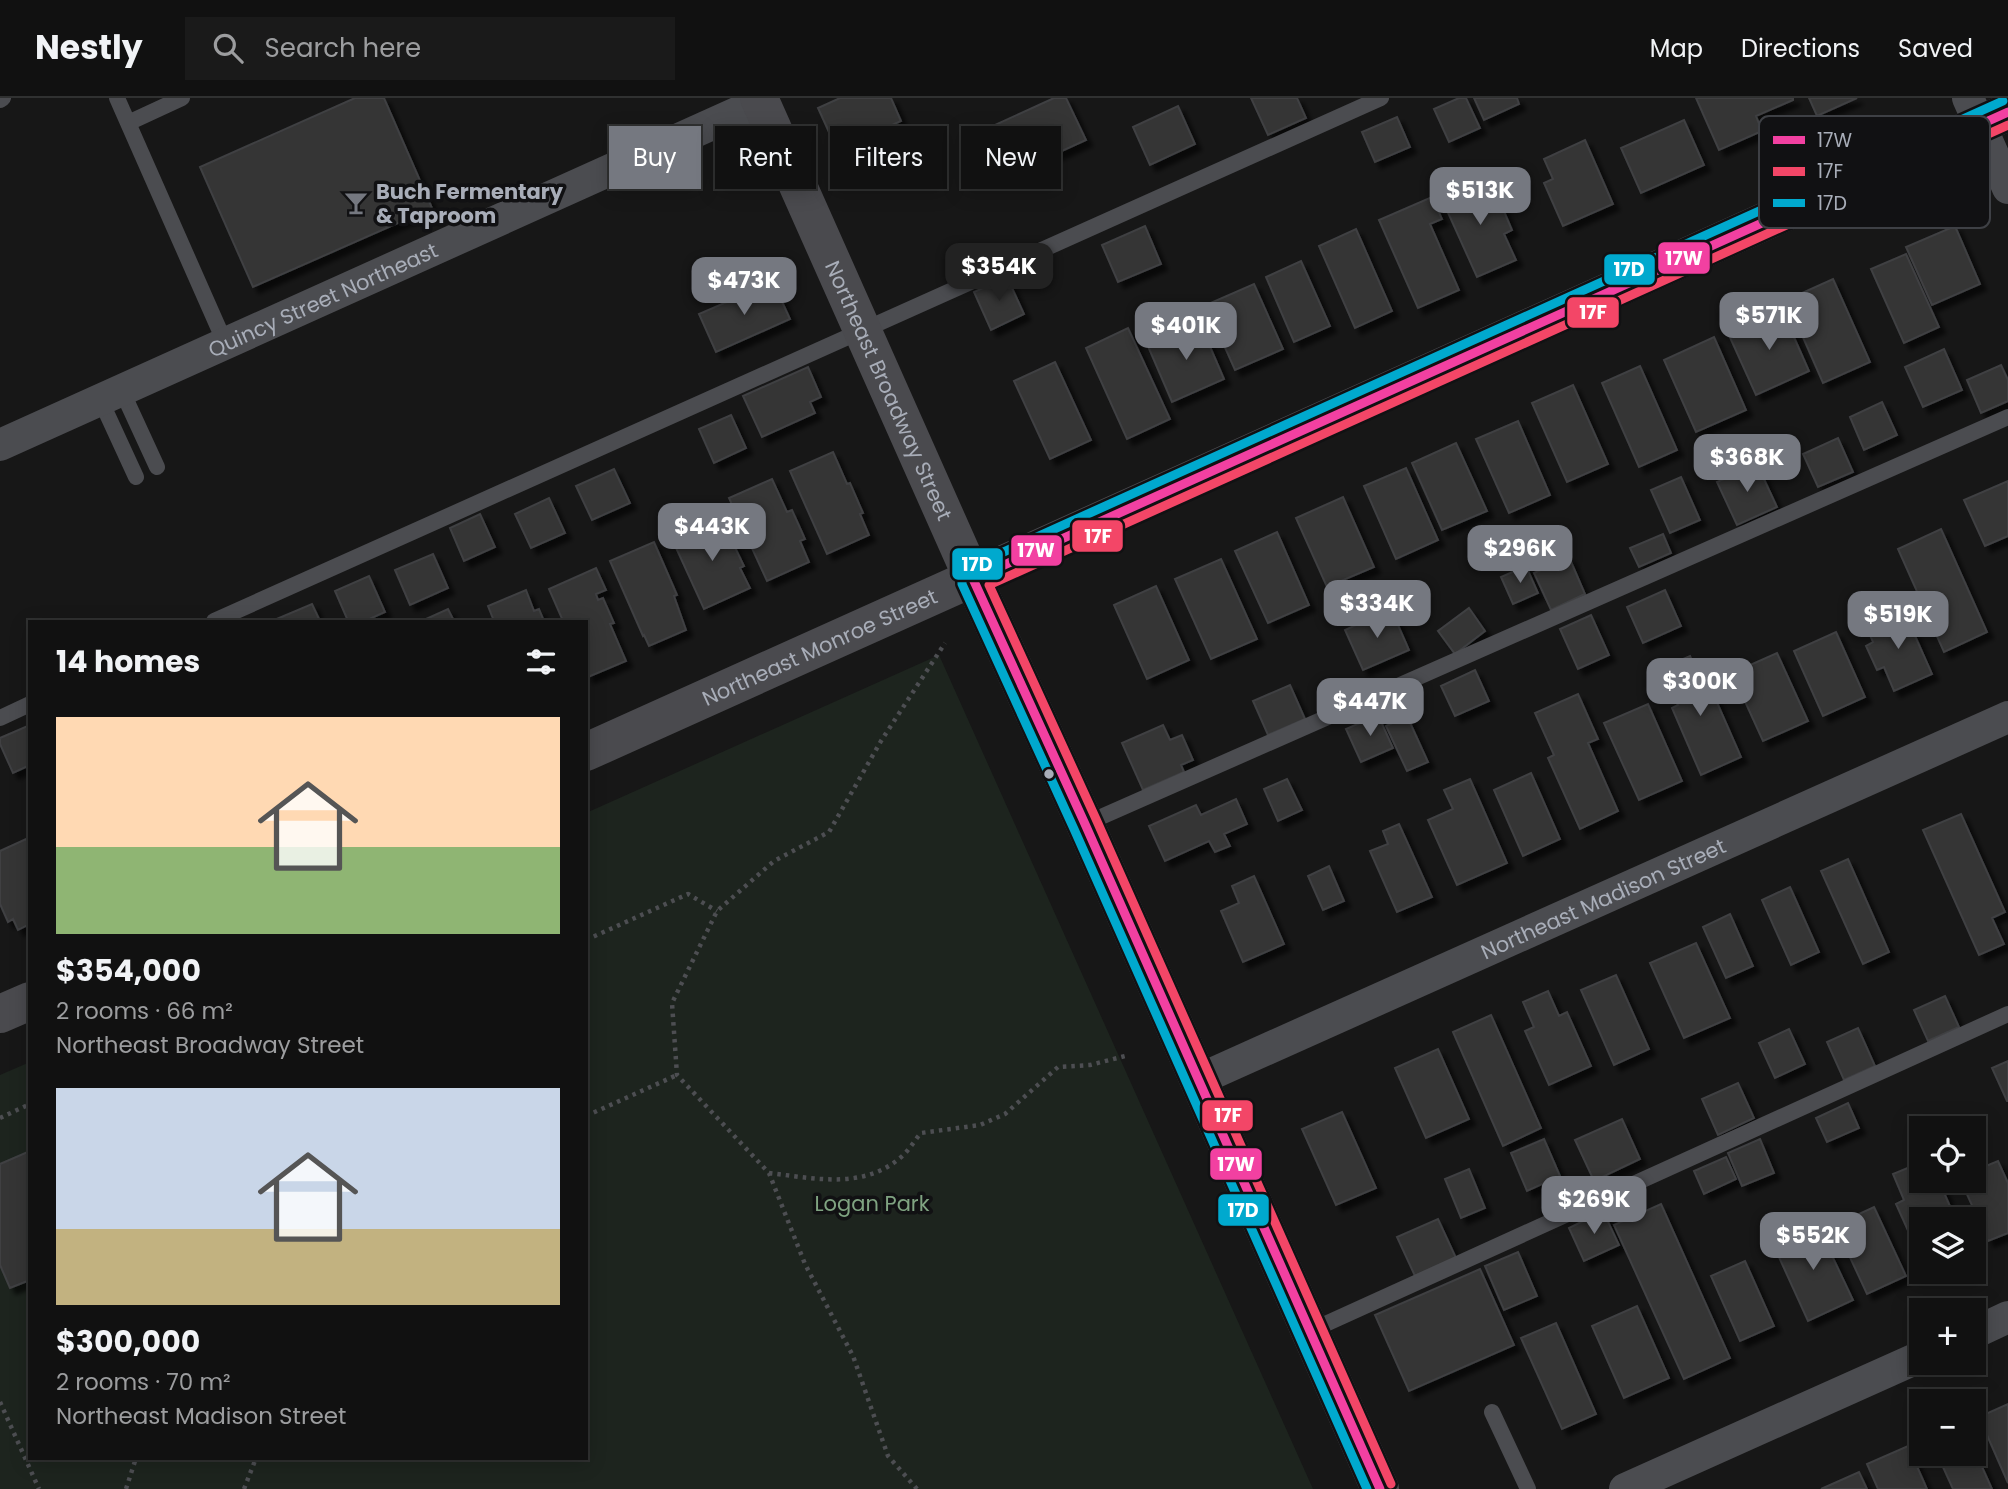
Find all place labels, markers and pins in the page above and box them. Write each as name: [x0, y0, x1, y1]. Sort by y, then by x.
pin: $513K: [1431, 167, 1529, 227]
place label: Buch Fermentary & Taproom: [376, 177, 564, 230]
bar icon: Buch Fermentary & Taproom: [342, 189, 370, 217]
pin: $354K: [950, 244, 1048, 303]
pin: $473K: [695, 258, 793, 317]
pin: $571K: [1720, 292, 1818, 352]
pin: $401K: [1137, 302, 1235, 362]
pin: $368K: [1698, 434, 1796, 494]
pin: $443K: [663, 504, 761, 563]
pin: $296K: [1471, 526, 1569, 585]
pin: $334K: [1328, 580, 1426, 640]
pin: $519K: [1849, 592, 1947, 651]
pin: $300K: [1651, 658, 1749, 718]
pin: $447K: [1321, 678, 1419, 738]
unlabelled marker: [1042, 767, 1056, 781]
pin: $269K: [1545, 1176, 1643, 1236]
pin: $552K: [1764, 1212, 1862, 1272]

